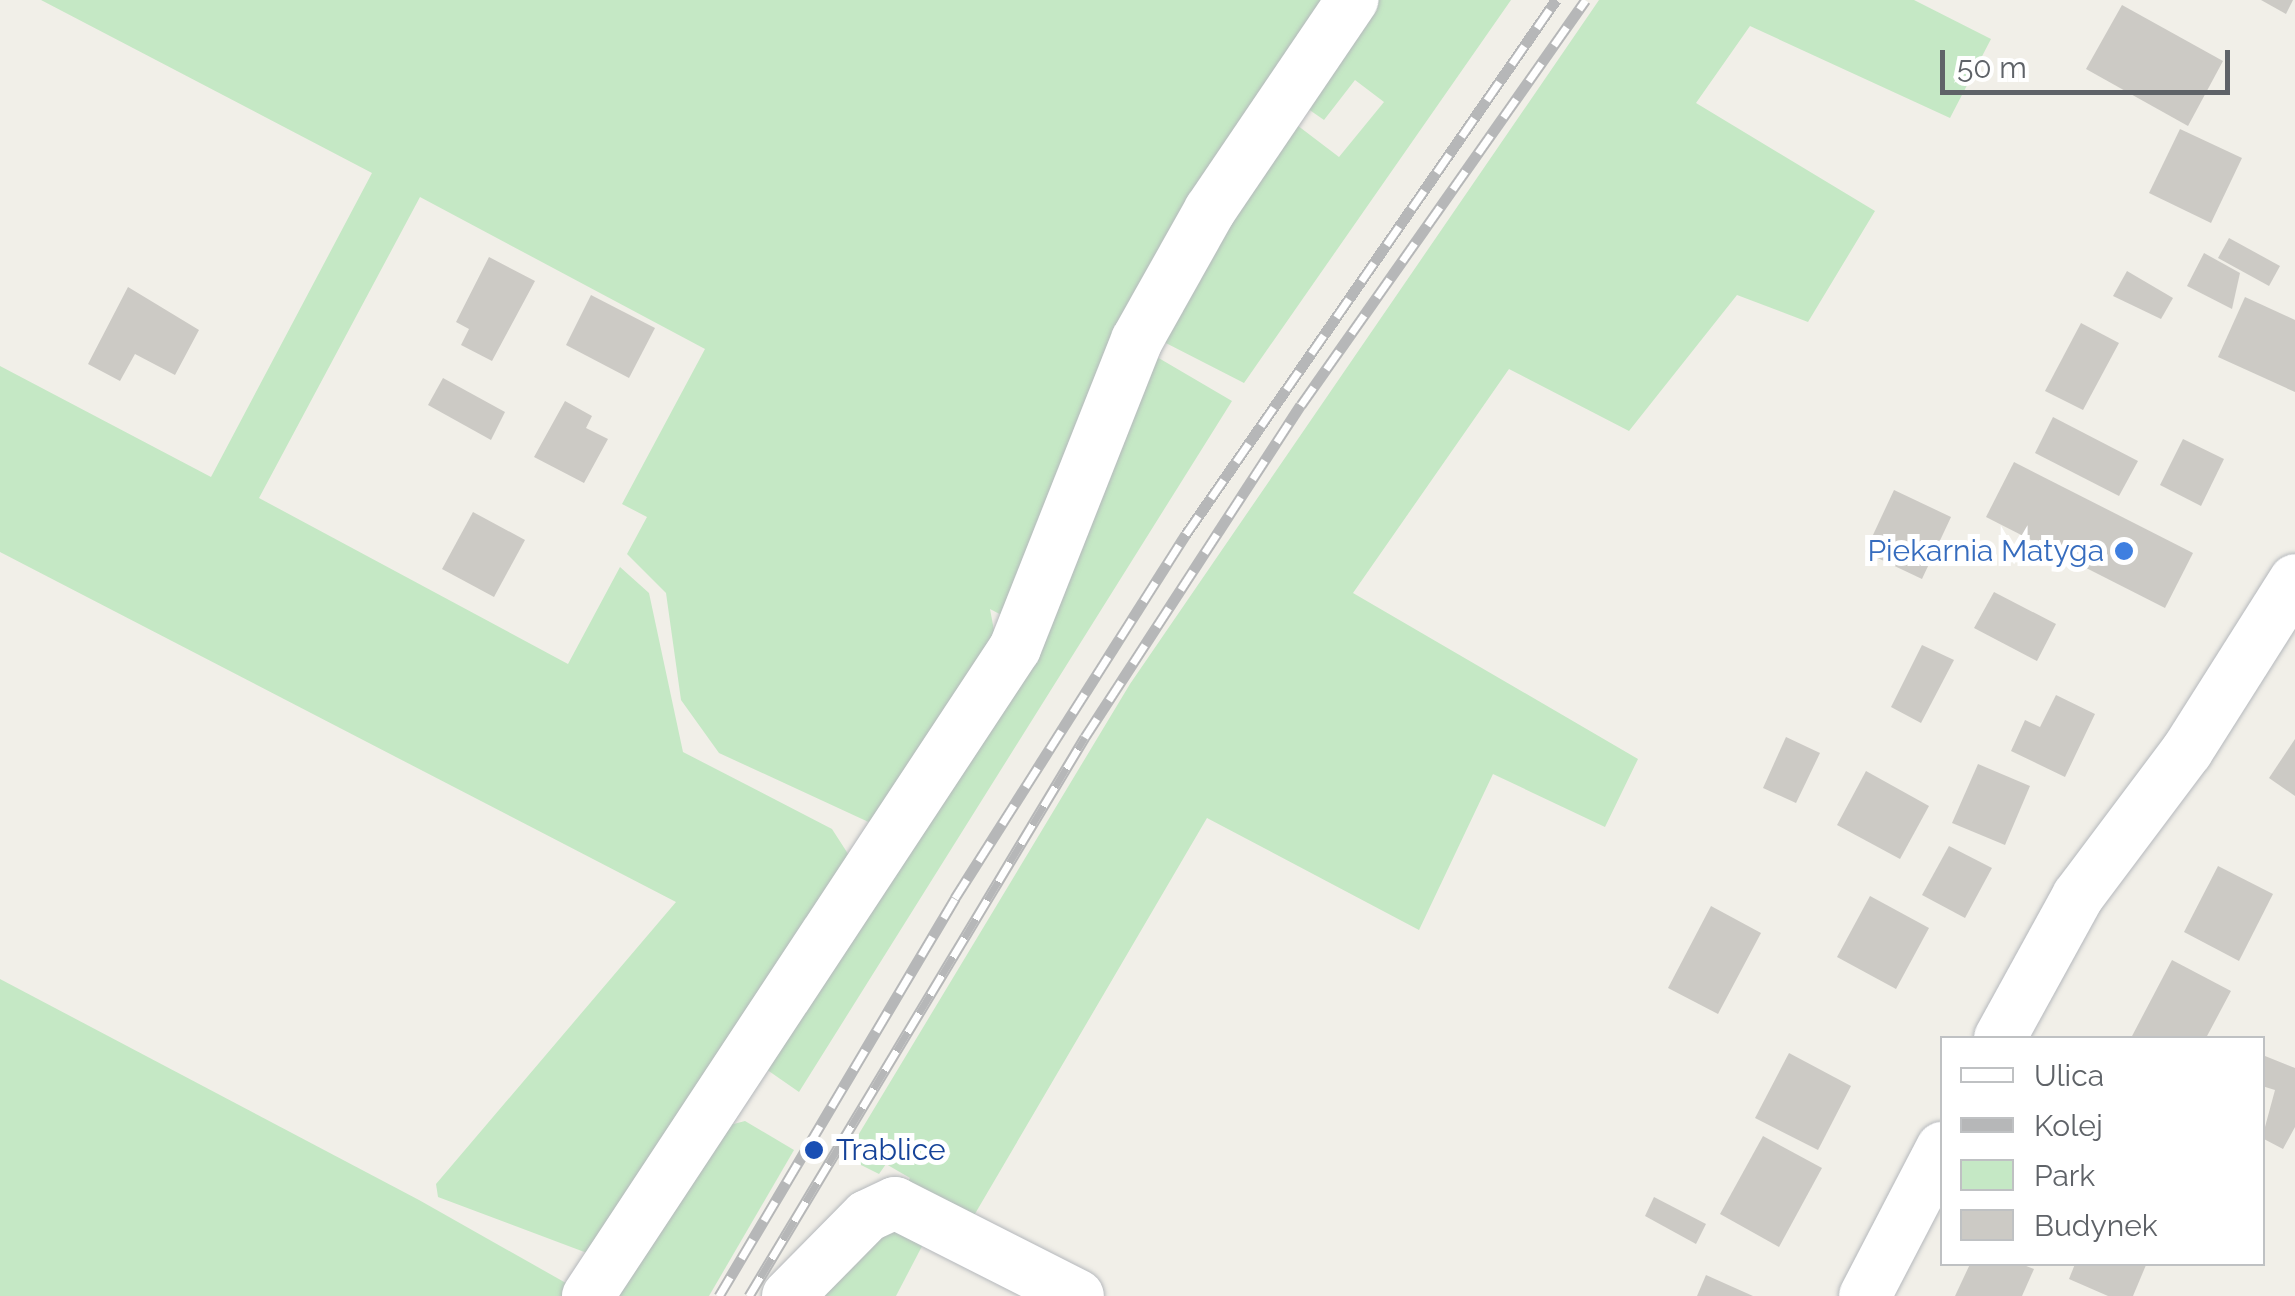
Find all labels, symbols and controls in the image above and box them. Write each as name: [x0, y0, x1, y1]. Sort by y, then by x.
scale bar: [1945, 30, 2235, 92]
text: 50 m: [1957, 50, 2027, 85]
place label: Piekarnia Matyga: [1867, 533, 2104, 569]
marker: Piekarnia Matyga: [2113, 540, 2135, 562]
legend: [1940, 1036, 2265, 1266]
text: Ulica: [2034, 1058, 2104, 1093]
text: Kolej: [2034, 1108, 2103, 1143]
place label: Trablice: [836, 1132, 946, 1168]
marker: Trablice: [801, 1137, 827, 1163]
text: Park: [2034, 1158, 2095, 1193]
text: Budynek: [2034, 1208, 2158, 1243]

